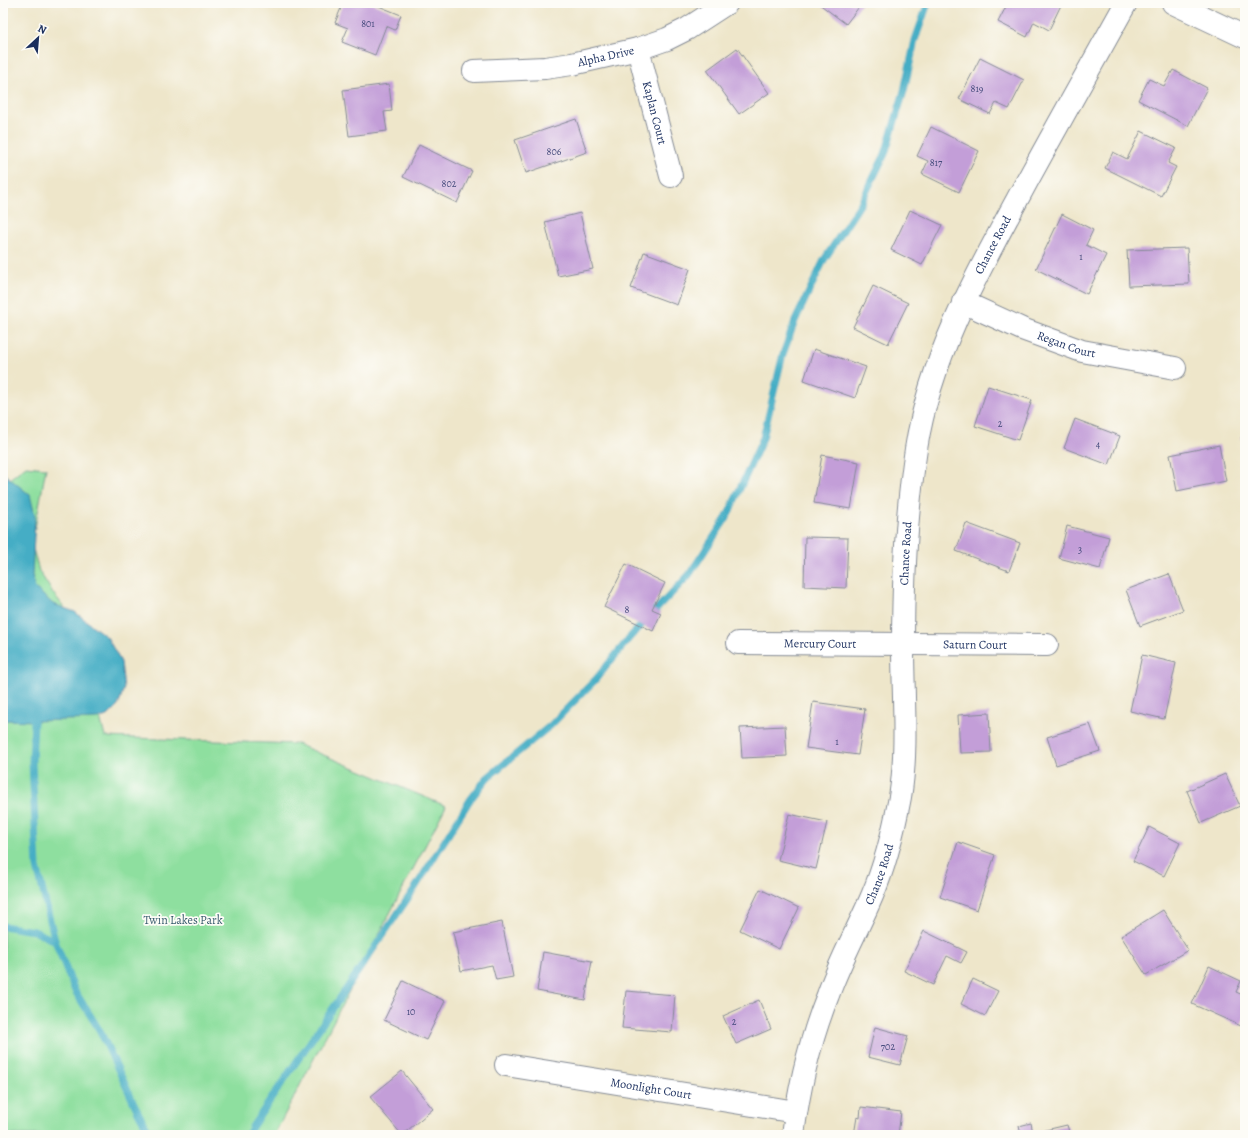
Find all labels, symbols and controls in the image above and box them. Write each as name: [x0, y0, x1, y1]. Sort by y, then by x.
house number: 801: [361, 17, 375, 30]
north arrow: [18, 18, 58, 58]
text: N: [35, 21, 49, 38]
street label: Alpha Drive: [575, 42, 636, 71]
street label: Kaplan Court: [639, 79, 671, 146]
house number: 819: [971, 82, 984, 95]
house number: 806: [547, 145, 562, 158]
house number: 817: [930, 156, 943, 169]
house number: 802: [442, 177, 457, 190]
street label: Chance Road: [971, 212, 1015, 277]
house number: 1: [1079, 250, 1083, 263]
street label: Regan Court: [1035, 327, 1097, 361]
house number: 2: [998, 417, 1003, 430]
house number: 4: [1096, 438, 1101, 451]
street label: Chance Road: [896, 520, 916, 586]
house number: 3: [1078, 543, 1082, 556]
house number: 8: [625, 603, 630, 616]
street label: Mercury Court: [784, 635, 856, 652]
street label: Saturn Court: [943, 636, 1007, 653]
house number: 1: [835, 735, 839, 748]
street label: Chance Road: [861, 841, 897, 907]
park label: Twin Lakes Park: [143, 912, 223, 928]
house number: 10: [407, 1005, 415, 1018]
house number: 2: [732, 1015, 737, 1028]
house number: 702: [881, 1040, 895, 1053]
street label: Moonlight Court: [609, 1074, 693, 1103]

